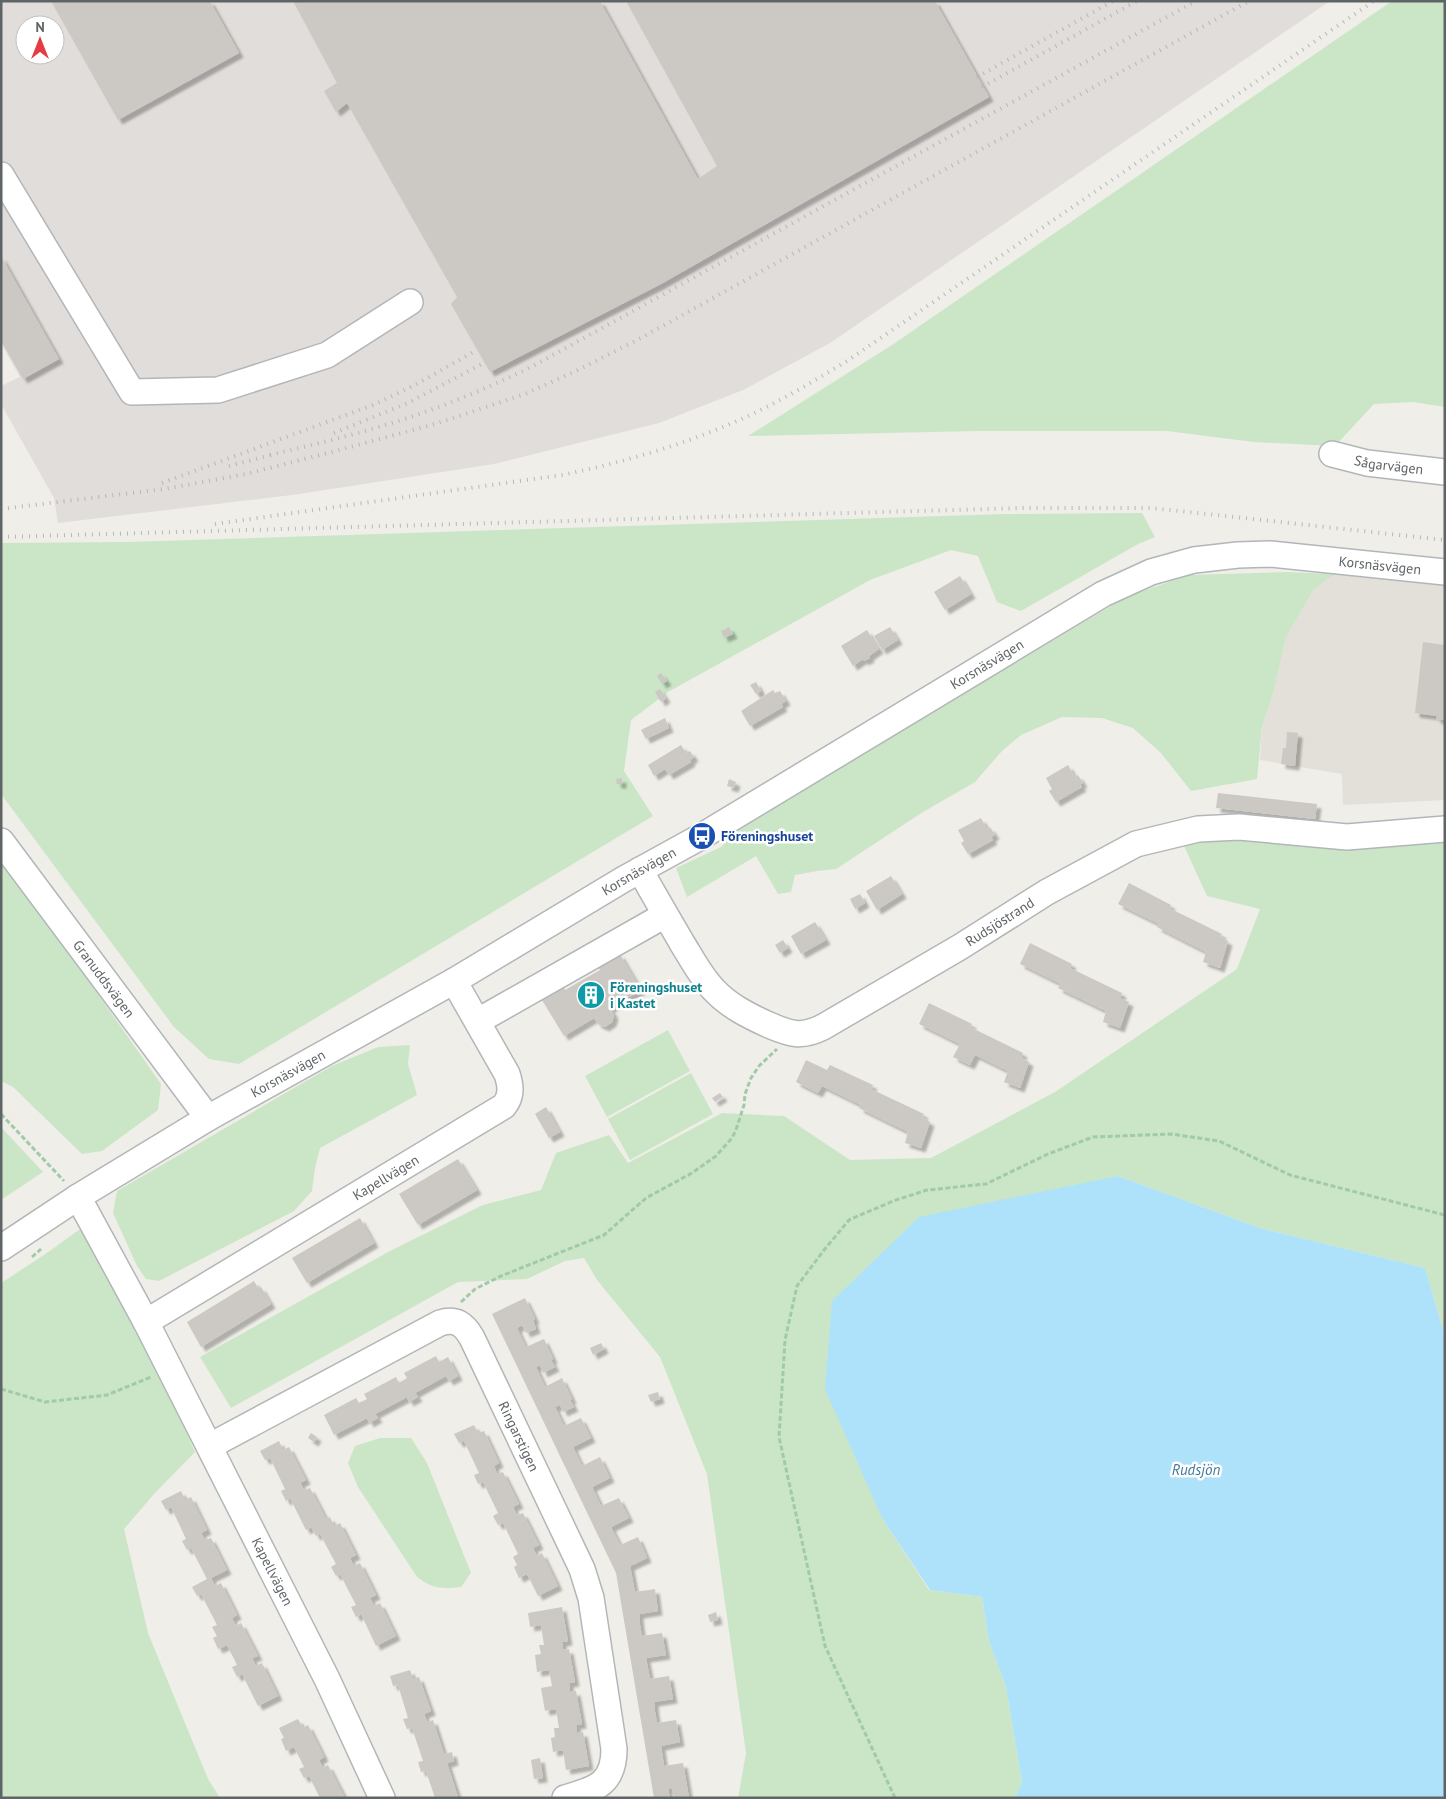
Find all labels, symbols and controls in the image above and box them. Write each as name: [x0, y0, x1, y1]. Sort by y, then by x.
north arrow: [15, 15, 65, 65]
text: N: [35, 18, 45, 36]
street label: Sågarvägen: [1352, 451, 1424, 478]
street label: Korsnäsvägen: [1338, 552, 1422, 578]
street label: Korsnäsvägen: [947, 635, 1027, 693]
bus stop icon: Föreningshuset: [687, 821, 717, 851]
place label: Föreningshuset: [721, 827, 813, 845]
street label: Korsnäsvägen: [598, 843, 679, 899]
street label: Rudsjöstrand: [962, 893, 1038, 950]
street label: Granuddsvägen: [69, 936, 139, 1021]
place label: Föreningshuset i Kastet: [610, 978, 702, 1012]
building icon: Föreningshuset i Kastet: [576, 980, 606, 1010]
street label: Korsnäsvägen: [247, 1046, 328, 1101]
street label: Kapellvägen: [349, 1151, 422, 1204]
street label: Ringarstigen: [494, 1398, 543, 1474]
water label: Rudsjön: [1172, 1460, 1220, 1479]
street label: Kapellvägen: [248, 1534, 297, 1609]

